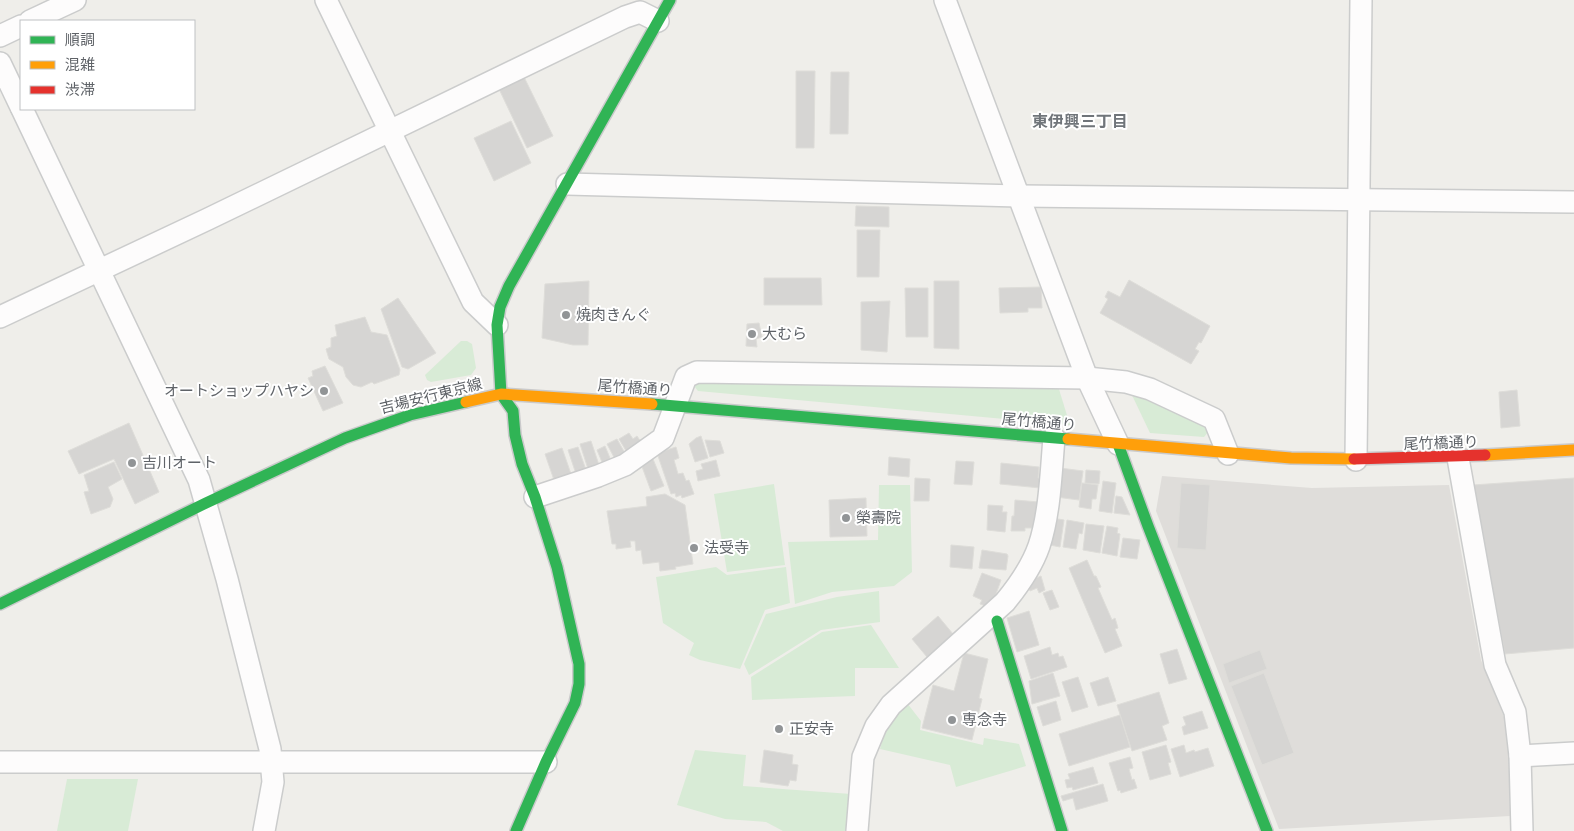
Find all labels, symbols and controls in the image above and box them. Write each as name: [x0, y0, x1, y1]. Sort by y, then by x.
legend: [20, 20, 195, 110]
text: 順調: [65, 31, 95, 49]
text: 混雑: [65, 56, 95, 74]
text: 渋滞: [65, 81, 95, 99]
district label: 東伊興三丁目: [1032, 112, 1128, 131]
place label: 焼肉きんぐ: [576, 306, 651, 324]
marker: 焼肉きんぐ: [560, 309, 572, 321]
place label: 大むら: [762, 325, 807, 343]
marker: 大むら: [746, 328, 758, 340]
street label: 吉場安行東京線: [378, 375, 484, 417]
street label: 尾竹橋通り: [597, 376, 673, 400]
place label: オートショップハヤシ: [164, 382, 314, 400]
marker: オートショップハヤシ: [318, 385, 330, 397]
street label: 尾竹橋通り: [1001, 410, 1077, 434]
street label: 尾竹橋通り: [1403, 433, 1479, 453]
place label: 吉川オート: [142, 454, 217, 472]
marker: 吉川オート: [126, 457, 138, 469]
place label: 榮壽院: [856, 509, 901, 527]
marker: 榮壽院: [840, 512, 852, 524]
place label: 法受寺: [704, 539, 749, 557]
marker: 法受寺: [688, 542, 700, 554]
place label: 専念寺: [962, 711, 1007, 729]
marker: 専念寺: [946, 714, 958, 726]
place label: 正安寺: [789, 720, 834, 738]
marker: 正安寺: [773, 723, 785, 735]

